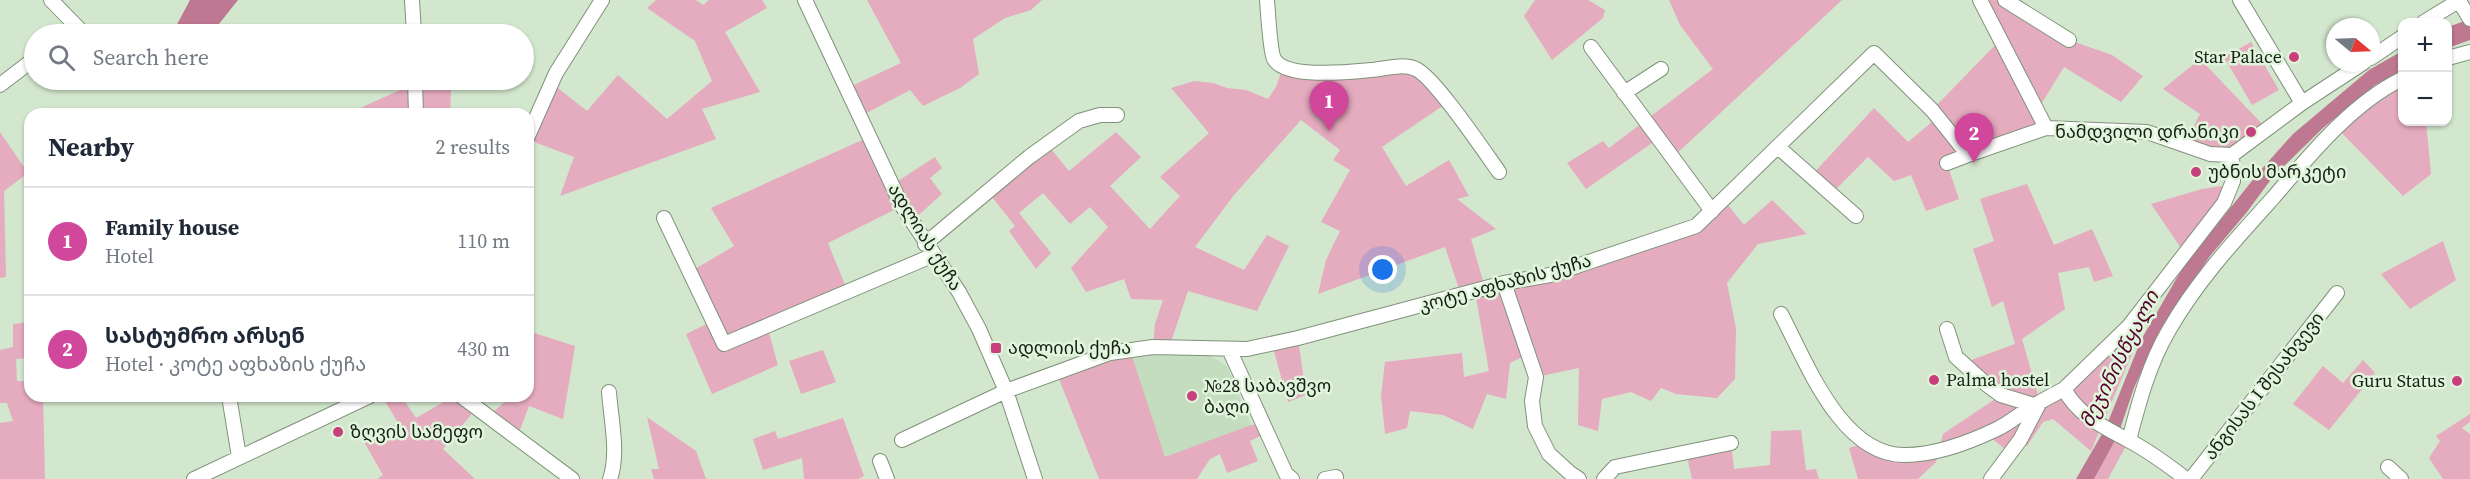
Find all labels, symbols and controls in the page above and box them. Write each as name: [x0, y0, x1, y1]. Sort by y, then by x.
north arrow: [2326, 18, 2380, 72]
map controls: [2398, 18, 2452, 126]
button: +: [2398, 18, 2452, 72]
search box: [24, 24, 534, 90]
icon: search: [45, 41, 78, 74]
text: Search here: [93, 42, 209, 72]
place label: Star Palace: [2194, 44, 2282, 69]
marker: Star Palace: [2287, 50, 2301, 64]
button: −: [2398, 72, 2452, 126]
pin: 1: [1310, 82, 1348, 131]
pin: 2: [1954, 114, 1994, 163]
place label: ნამდვილი დრანიკი: [2055, 119, 2239, 144]
marker: ნამდვილი დრანიკი: [2244, 125, 2258, 139]
text: Nearby: [48, 129, 134, 165]
text: 2 results: [435, 133, 510, 161]
place label: უბნის მარკეტი: [2208, 159, 2346, 184]
marker: უბნის მარკეტი: [2189, 165, 2203, 179]
street label: ადლიას ქუჩა: [882, 178, 969, 295]
text: Family house: [105, 212, 239, 242]
text: 1: [62, 227, 73, 255]
text: 110 m: [457, 227, 510, 255]
text: Hotel: [105, 242, 154, 270]
street label: კოტე აფხაზის ქუჩა: [1416, 247, 1594, 318]
your location: [1368, 255, 1397, 284]
water label: მეჯინისწყალი: [2072, 284, 2166, 432]
street label: ანგისას I შესახვევი: [2198, 306, 2329, 465]
text: სასტუმრო არსენ: [105, 320, 305, 350]
text: 2: [62, 335, 73, 363]
text: 430 m: [457, 335, 510, 363]
place label: ადლიის ქუჩა: [1008, 335, 1131, 360]
marker: ადლიის ქუჩა: [989, 341, 1003, 355]
text: Hotel · კოტე აფხაზის ქუჩა: [105, 350, 366, 378]
place label: Palma hostel: [1946, 367, 2049, 392]
place label: Guru Status: [2352, 368, 2445, 393]
place label: №28 საბავშვო ბაღი: [1204, 373, 1331, 419]
marker: Palma hostel: [1927, 373, 1941, 387]
marker: Guru Status: [2450, 374, 2464, 388]
marker: №28 საბავშვო ბაღი: [1185, 389, 1199, 403]
place label: ზღვის სამეფო: [350, 419, 483, 444]
marker: ზღვის სამეფო: [331, 425, 345, 439]

